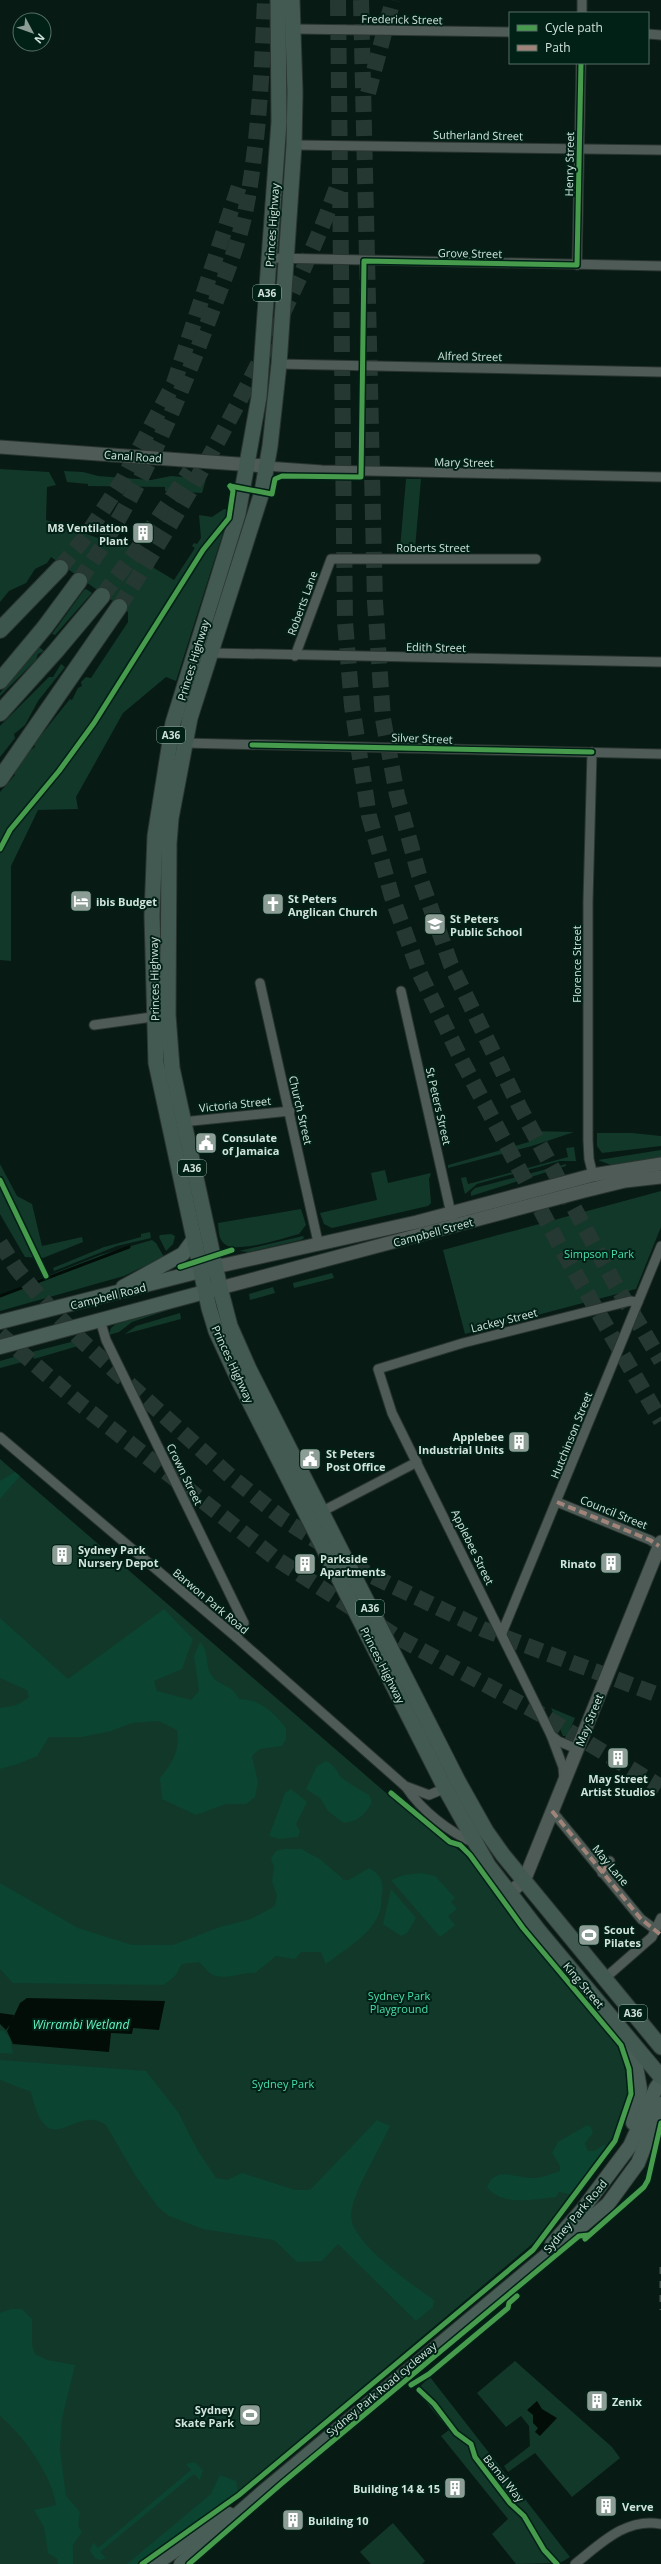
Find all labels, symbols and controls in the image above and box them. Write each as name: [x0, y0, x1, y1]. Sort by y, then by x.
street label: Frederick Street: [361, 11, 443, 27]
north arrow: [12, 12, 52, 52]
legend: [509, 12, 649, 64]
text: Cycle path: [545, 19, 603, 36]
text: N: [31, 31, 49, 47]
text: Path: [545, 39, 571, 56]
street label: Sutherland Street: [433, 127, 523, 143]
street label: Henry Street: [561, 131, 577, 196]
street label: Princes Highway: [262, 182, 282, 267]
street label: Grove Street: [438, 245, 502, 261]
road number: A36: [253, 285, 281, 301]
street label: Alfred Street: [438, 348, 502, 364]
street label: Canal Road: [104, 447, 162, 465]
street label: Mary Street: [434, 454, 494, 470]
place label: M8 Ventilation Plant: [47, 520, 128, 548]
building icon: M8 Ventilation Plant: [130, 520, 156, 546]
street label: Roberts Street: [396, 540, 470, 555]
street label: Roberts Lane: [283, 569, 321, 637]
street label: Princes Highway: [174, 617, 213, 702]
street label: Edith Street: [406, 639, 466, 655]
road number: A36: [157, 727, 185, 743]
street label: Silver Street: [391, 729, 453, 747]
hotel icon: ibis Budget: [68, 888, 94, 914]
church icon: St Peters Anglican Church: [260, 891, 286, 917]
place label: St Peters Anglican Church: [288, 891, 377, 919]
place label: ibis Budget: [96, 894, 157, 909]
school or university icon: St Peters Public School: [422, 911, 448, 937]
place label: St Peters Public School: [450, 911, 522, 939]
street label: Florence Street: [569, 925, 584, 1003]
street label: Princes Highway: [146, 936, 162, 1021]
street label: St Peters Street: [423, 1066, 455, 1146]
street label: Church Street: [286, 1074, 316, 1146]
street label: Victoria Street: [198, 1093, 272, 1115]
public building icon: Consulate of Jamaica: [193, 1130, 219, 1156]
place label: Consulate of Jamaica: [222, 1130, 279, 1158]
road number: A36: [178, 1160, 206, 1176]
street label: Campbell Street: [391, 1214, 475, 1250]
park label: Simpson Park: [564, 1246, 634, 1261]
street label: Campbell Road: [69, 1279, 147, 1313]
street label: Lackey Street: [469, 1304, 539, 1336]
street label: Princes Highway: [208, 1323, 258, 1406]
street label: Hutchinson Street: [547, 1389, 595, 1481]
place label: Applebee Industrial Units: [418, 1429, 505, 1457]
building icon: Applebee Industrial Units: [506, 1429, 532, 1455]
street label: Crown Street: [164, 1441, 206, 1507]
public building icon: St Peters Post Office: [297, 1446, 323, 1472]
place label: St Peters Post Office: [326, 1446, 386, 1474]
street label: Council Street: [578, 1492, 650, 1532]
street label: Applebee Street: [448, 1507, 498, 1587]
building icon: Sydney Park Nursery Depot: [49, 1542, 75, 1568]
place label: Sydney Park Nursery Depot: [78, 1542, 159, 1570]
building icon: Rinato: [598, 1550, 624, 1576]
building icon: Parkside Apartments: [292, 1551, 318, 1577]
place label: Parkside Apartments: [320, 1551, 386, 1579]
place label: Rinato: [560, 1556, 596, 1571]
street label: Barwon Park Road: [170, 1565, 252, 1637]
road number: A36: [356, 1600, 384, 1616]
street label: Princes Highway: [357, 1624, 409, 1706]
street label: May Street: [572, 1692, 606, 1748]
building icon: May Street Artist Studios: [605, 1745, 631, 1771]
place label: May Street Artist Studios: [581, 1771, 656, 1799]
street label: May Lane: [589, 1841, 633, 1889]
sports icon: Scout Pilates: [576, 1922, 602, 1948]
place label: Scout Pilates: [604, 1922, 642, 1950]
street label: King Street: [560, 1959, 608, 2011]
park label: Sydney Park Playground: [368, 1988, 430, 2016]
road number: A36: [619, 2005, 647, 2021]
water label: Wirrambi Wetland: [33, 2016, 131, 2033]
park label: Sydney Park: [252, 2076, 314, 2091]
street label: Sydney Park Road: [540, 2176, 610, 2256]
street label: Sydney Park Road cycleway: [323, 2338, 440, 2440]
building icon: Zenix: [584, 2388, 610, 2414]
place label: Zenix: [612, 2394, 642, 2409]
place label: Sydney Skate Park: [175, 2402, 235, 2430]
sports icon: Sydney Skate Park: [237, 2402, 263, 2428]
street label: Bamal Way: [480, 2451, 528, 2505]
building icon: Building 14 & 15: [442, 2475, 468, 2501]
place label: Building 14 & 15: [353, 2481, 440, 2496]
building icon: Verve: [593, 2493, 619, 2519]
place label: Verve: [622, 2499, 654, 2514]
building icon: Building 10: [280, 2507, 306, 2533]
place label: Building 10: [308, 2513, 369, 2528]

